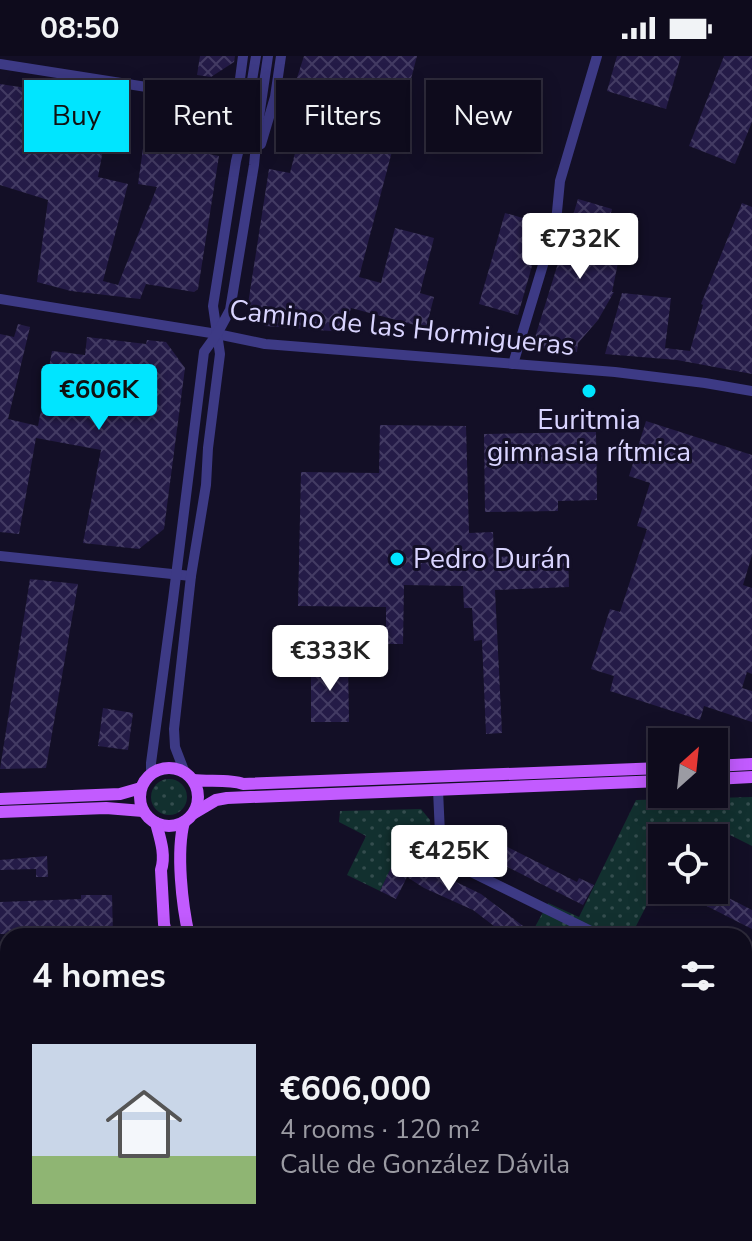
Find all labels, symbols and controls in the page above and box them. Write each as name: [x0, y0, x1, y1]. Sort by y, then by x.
text: 08:50: [40, 8, 119, 49]
chip: Buy: [24, 80, 129, 152]
chip: Rent: [145, 80, 260, 152]
chip: Filters: [276, 80, 410, 152]
chip: New: [426, 80, 541, 152]
pin: €732K: [524, 213, 636, 281]
text: €732K: [540, 221, 620, 256]
street label: Camino de las Hormigueras: [227, 291, 577, 365]
pin: €606K: [43, 364, 155, 432]
text: €606K: [59, 372, 139, 407]
marker: Euritmia gimnasia rítmica: [580, 382, 598, 400]
place label: Euritmia gimnasia rítmica: [487, 401, 691, 471]
place label: Pedro Durán: [413, 540, 571, 578]
marker: Pedro Durán: [388, 550, 406, 568]
pin: €333K: [274, 625, 386, 693]
text: €333K: [290, 633, 370, 668]
north arrow: [648, 728, 728, 808]
map controls: [648, 728, 728, 904]
button: locate: [648, 824, 728, 904]
pin: €425K: [393, 825, 505, 893]
text: €425K: [409, 833, 489, 868]
text: 4 homes: [32, 953, 166, 999]
icon: filters: [676, 954, 720, 998]
text: €606,000: [280, 1066, 431, 1112]
icon: home: [96, 1076, 192, 1172]
text: 4 rooms · 120 m²: [280, 1112, 480, 1147]
text: Calle de González Dávila: [280, 1147, 570, 1182]

